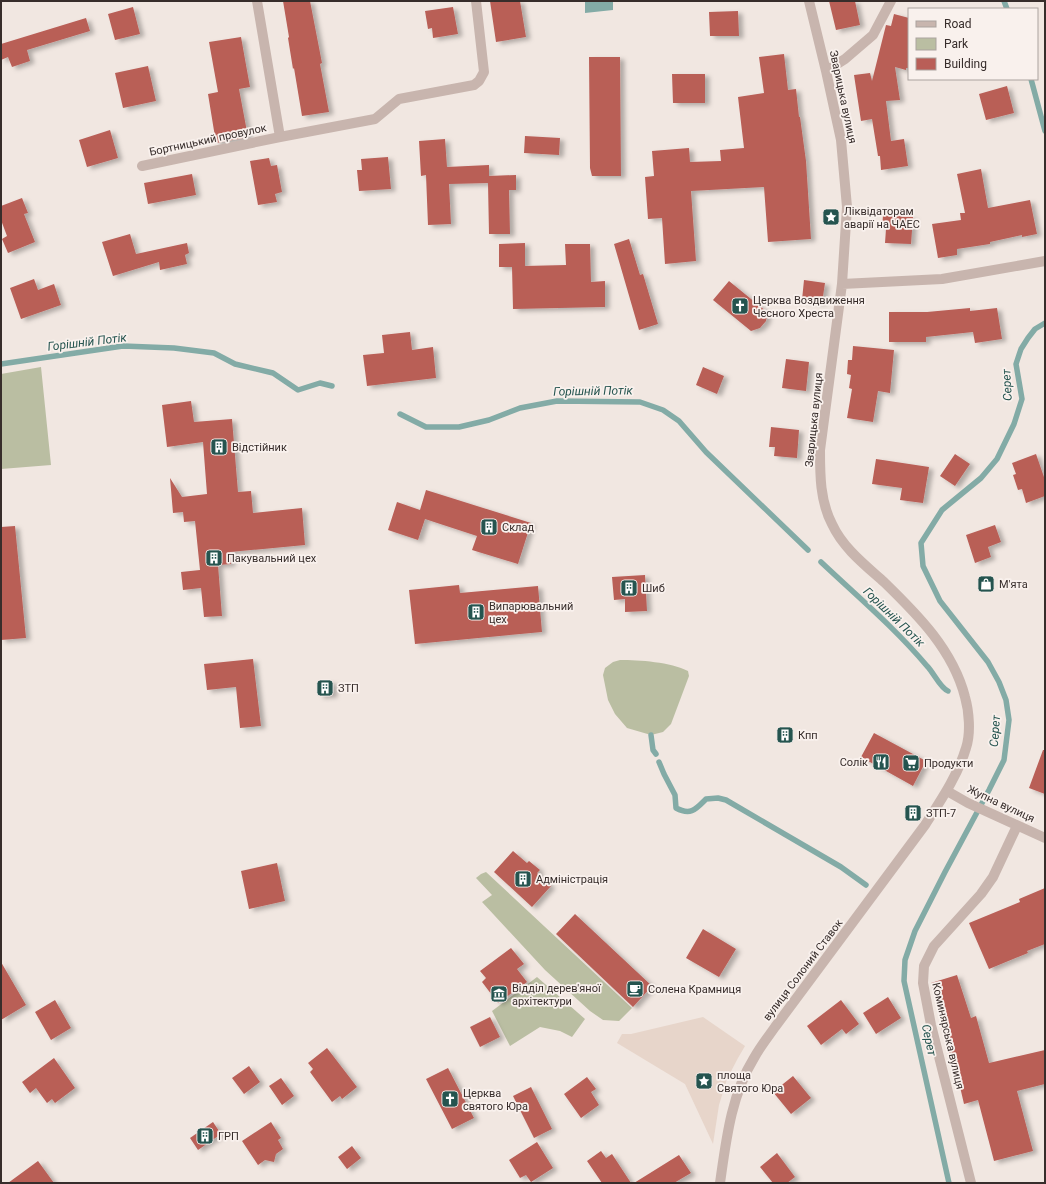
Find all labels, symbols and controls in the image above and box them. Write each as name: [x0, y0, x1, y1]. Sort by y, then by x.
legend: [908, 8, 1038, 80]
text: Road: [944, 17, 972, 31]
text: Park: [944, 37, 969, 51]
street label: Зварицька вулиця: [827, 49, 859, 145]
text: Building: [944, 57, 987, 71]
street label: Бортницький провулок: [148, 121, 268, 159]
place label: Ліквідаторам аварії на ЧАЕС: [844, 205, 920, 231]
place icon: Ліквідаторам аварії на ЧАЕС: [821, 207, 841, 227]
place label: Церква Воздвиження Чесного Хреста: [753, 294, 865, 320]
church icon: Церква Воздвиження Чесного Хреста: [730, 296, 750, 316]
water label: Горішній Потік: [47, 330, 128, 354]
water label: Серет: [999, 368, 1015, 401]
street label: Зварицька вулиця: [803, 372, 825, 468]
water label: Горішній Потік: [553, 383, 634, 399]
building icon: Відстійник: [209, 437, 229, 457]
place label: Відстійник: [232, 441, 287, 454]
building icon: Склад: [479, 517, 499, 537]
place label: Склад: [502, 521, 534, 534]
building icon: Пакувальний цех: [204, 548, 224, 568]
place label: Пакувальний цех: [227, 552, 317, 565]
shop icon: М'ята: [976, 574, 996, 594]
building icon: Шиб: [619, 578, 639, 598]
place label: М'ята: [999, 578, 1028, 591]
place label: Шиб: [642, 582, 665, 595]
water label: Горішній Потік: [861, 584, 928, 650]
place label: Випарювальний цех: [489, 600, 573, 626]
building icon: Випарювальний цех: [466, 602, 486, 622]
building icon: ЗТП: [315, 678, 335, 698]
place label: ЗТП: [338, 682, 359, 695]
water label: Серет: [987, 714, 1003, 747]
building icon: Кпп: [775, 725, 795, 745]
place label: Кпп: [798, 729, 818, 742]
restaurant icon: Солік: [871, 752, 891, 772]
supermarket icon: Продукти: [901, 753, 921, 773]
place label: Солік: [840, 756, 868, 769]
place label: Продукти: [924, 757, 973, 770]
street label: Жупна вулиця: [965, 783, 1037, 825]
building icon: ЗТП-7: [903, 803, 923, 823]
place label: ЗТП-7: [926, 807, 956, 820]
building icon: Адміністрація: [513, 869, 533, 889]
place label: Адміністрація: [536, 873, 608, 886]
street label: вулиця Солоний Ставок: [761, 917, 845, 1023]
cafe icon: Солена Крамниця: [625, 979, 645, 999]
street label: Коминярська вулиця: [929, 981, 967, 1091]
place label: Відділ дерев'яної архітектури: [512, 982, 602, 1008]
place label: Солена Крамниця: [648, 983, 741, 996]
museum icon: Відділ дерев'яної архітектури: [489, 984, 509, 1004]
water label: Серет: [919, 1023, 939, 1057]
place label: площа Святого Юра: [717, 1069, 783, 1095]
place icon: площа Святого Юра: [694, 1071, 714, 1091]
place label: Церква святого Юра: [463, 1087, 528, 1113]
church icon: Церква святого Юра: [440, 1089, 460, 1109]
building icon: ГРП: [195, 1126, 215, 1146]
place label: ГРП: [218, 1130, 239, 1143]

